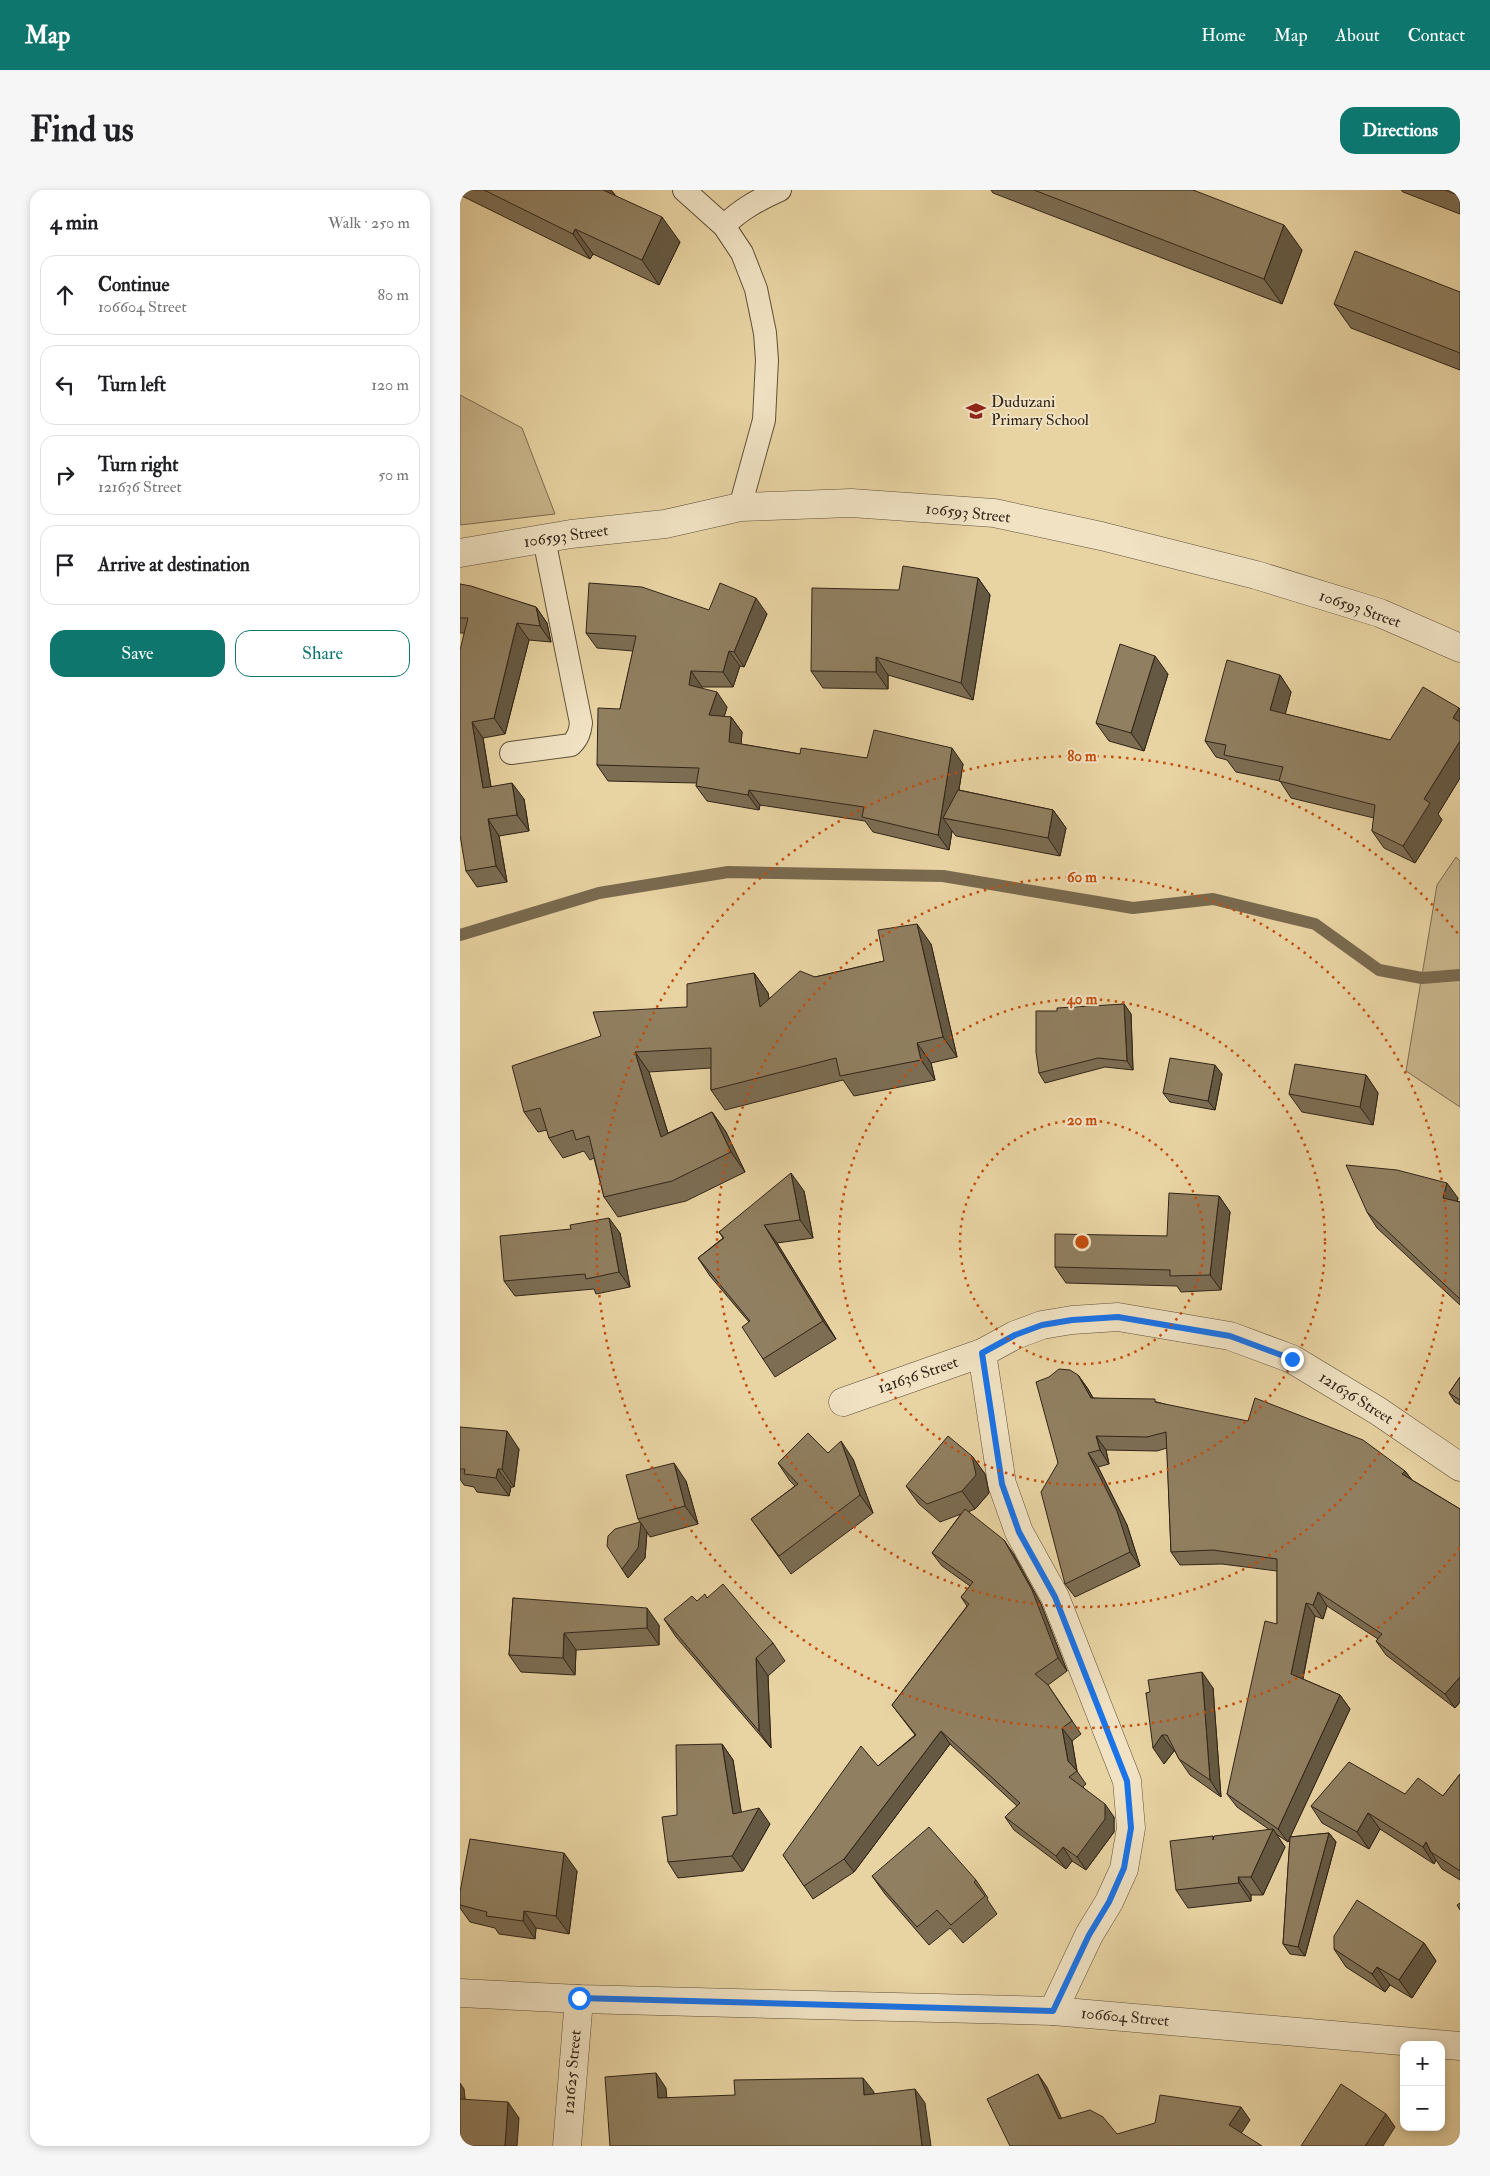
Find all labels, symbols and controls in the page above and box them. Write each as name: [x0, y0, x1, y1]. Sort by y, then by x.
text: Map: [25, 20, 70, 51]
text: Home: [1201, 24, 1246, 47]
text: Map: [1274, 24, 1308, 47]
text: About: [1336, 24, 1380, 47]
text: Contact: [1408, 24, 1465, 47]
button: Directions: [1340, 107, 1460, 154]
text: Find us: [30, 108, 134, 152]
text: 4 min: [50, 209, 98, 236]
text: Walk · 250 m: [328, 213, 410, 233]
text: Continue: [98, 273, 169, 297]
icon: ahead: [51, 281, 79, 309]
text: 80 m: [378, 285, 409, 305]
text: 106604 Street: [98, 297, 187, 317]
icon: left: [51, 371, 79, 399]
text: Turn left: [98, 373, 166, 397]
text: 120 m: [371, 375, 409, 395]
place label: Duduzani Primary School: [991, 392, 1089, 430]
school or university icon: Duduzani Primary School: [965, 400, 987, 422]
text: Turn right: [98, 453, 178, 477]
icon: right: [51, 461, 79, 489]
text: 50 m: [378, 465, 409, 485]
text: 121636 Street: [98, 477, 182, 497]
street label: 106593 Street: [925, 499, 1011, 527]
street label: 106593 Street: [522, 520, 610, 552]
icon: arrive: [51, 551, 79, 579]
text: Arrive at destination: [98, 553, 250, 577]
street label: 106593 Street: [1316, 586, 1404, 632]
button: Save: [50, 630, 225, 677]
button: Share: [235, 630, 410, 677]
text: 80 m: [1067, 747, 1097, 766]
text: 60 m: [1067, 868, 1097, 887]
text: 40 m: [1066, 990, 1098, 1009]
text: 20 m: [1067, 1111, 1097, 1130]
centre of rings: [1073, 1233, 1091, 1251]
route end: [1281, 1348, 1304, 1371]
street label: 121636 Street: [875, 1352, 961, 1398]
street label: 121636 Street: [1315, 1367, 1397, 1429]
route start: [568, 1987, 591, 2010]
street label: 106604 Street: [1080, 2003, 1170, 2031]
street label: 121625 Street: [558, 2029, 586, 2115]
map controls: [1400, 2041, 1445, 2131]
button: +: [1400, 2041, 1445, 2086]
button: −: [1400, 2086, 1445, 2131]

